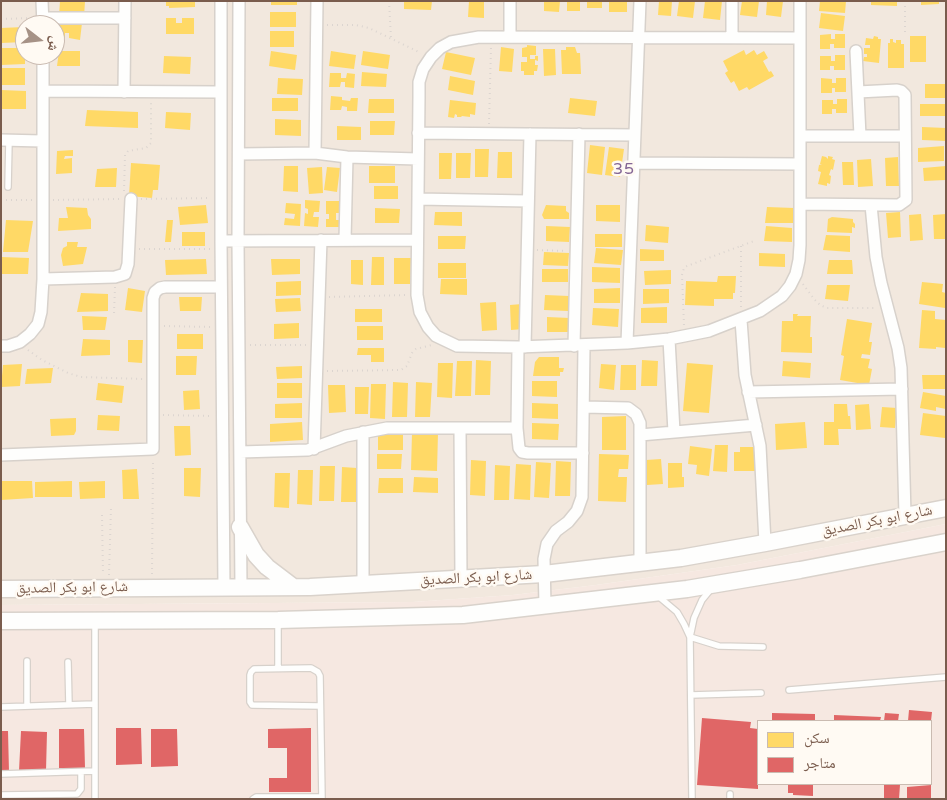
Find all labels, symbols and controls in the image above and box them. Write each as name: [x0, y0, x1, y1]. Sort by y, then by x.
north arrow: [15, 15, 65, 65]
text: ش: [44, 35, 64, 53]
district label: 35: [613, 160, 635, 180]
street label: شارع ابو بكر الصديق: [820, 501, 934, 541]
street label: شارع ابو بكر الصديق: [419, 566, 533, 590]
street label: شارع ابو بكر الصديق: [16, 578, 128, 598]
legend: [757, 720, 932, 785]
text: سكن: [804, 729, 830, 747]
text: متاجر: [804, 754, 836, 772]

